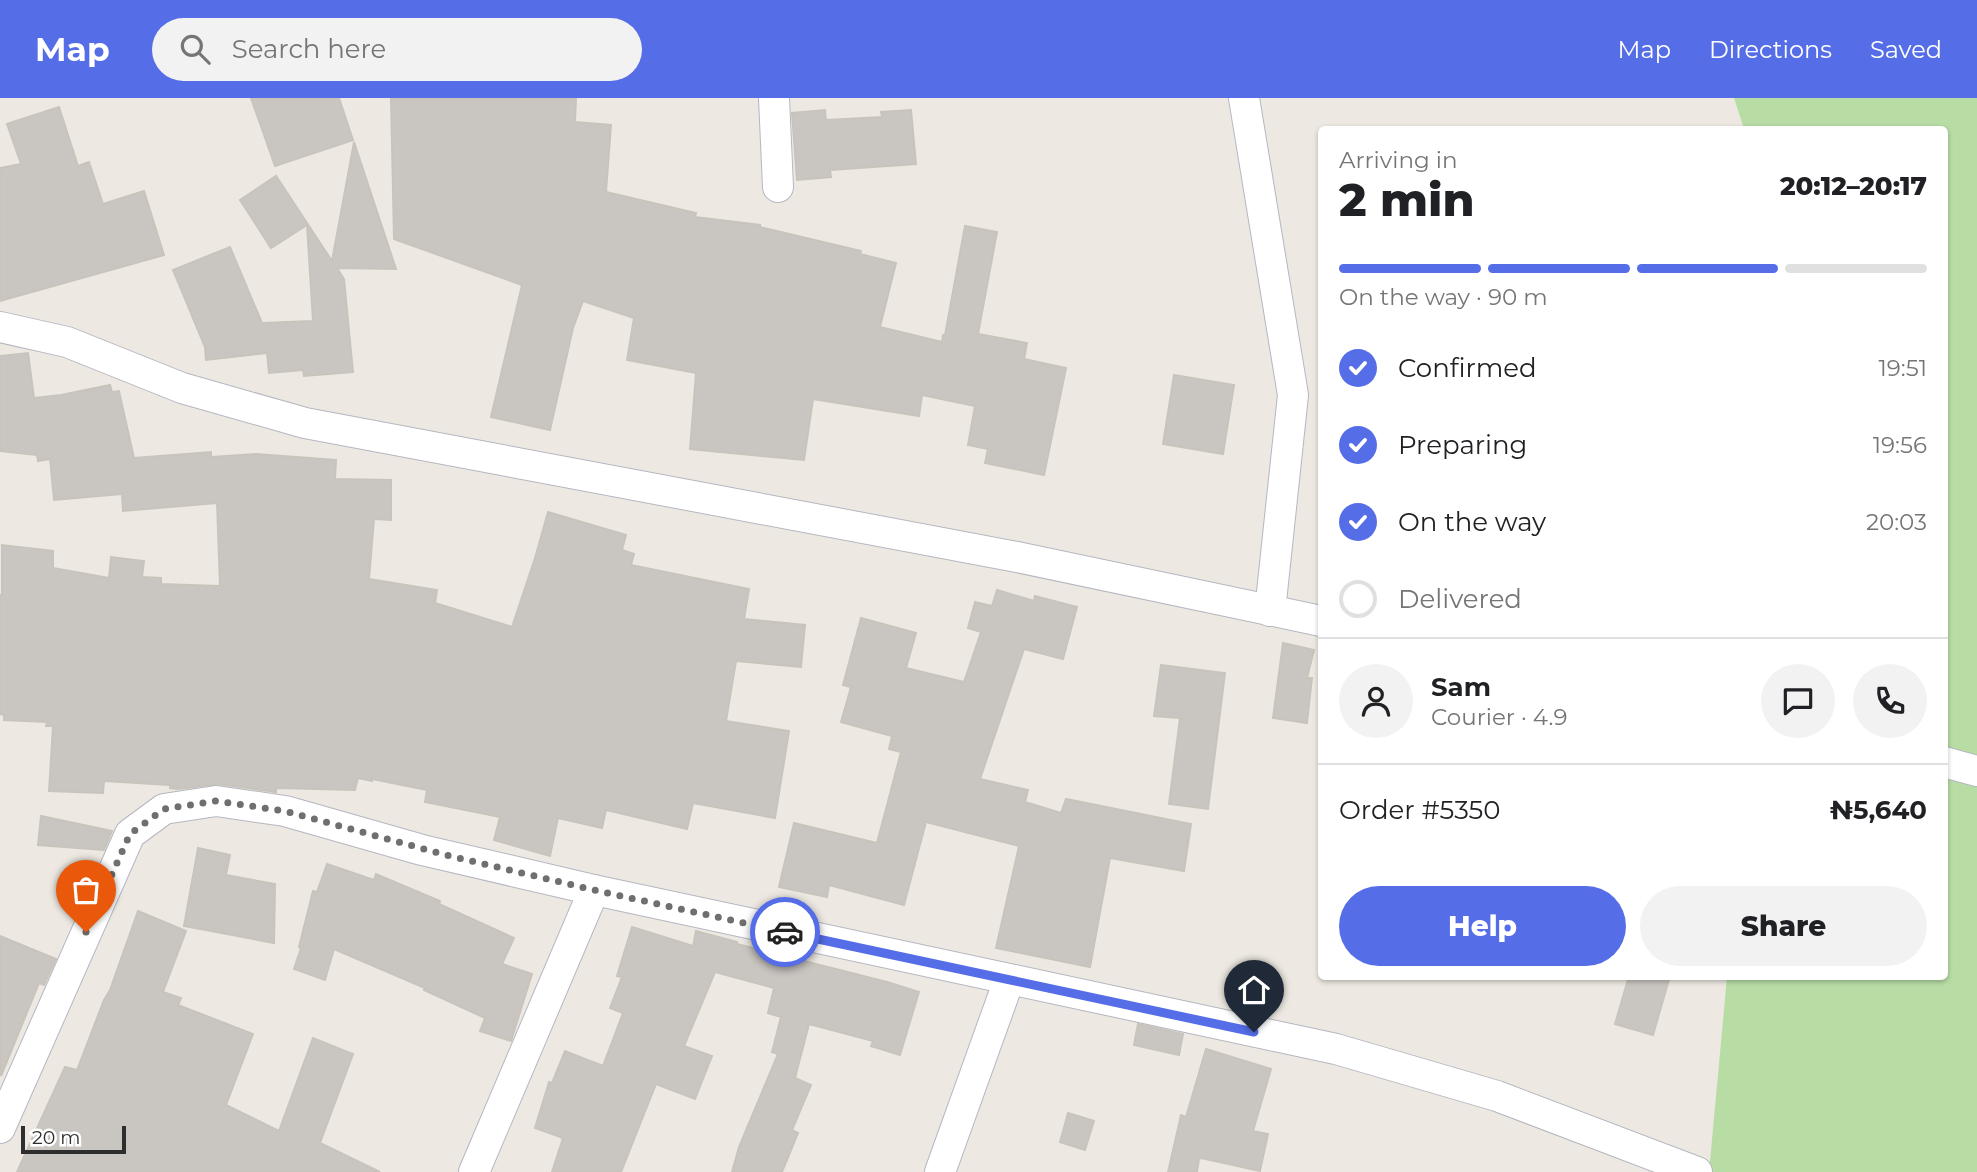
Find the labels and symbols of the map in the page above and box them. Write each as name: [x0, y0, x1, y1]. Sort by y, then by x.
pin: [56, 860, 116, 932]
courier: [750, 897, 820, 967]
pin: [1224, 960, 1284, 1032]
scale bar: [21, 1123, 126, 1155]

